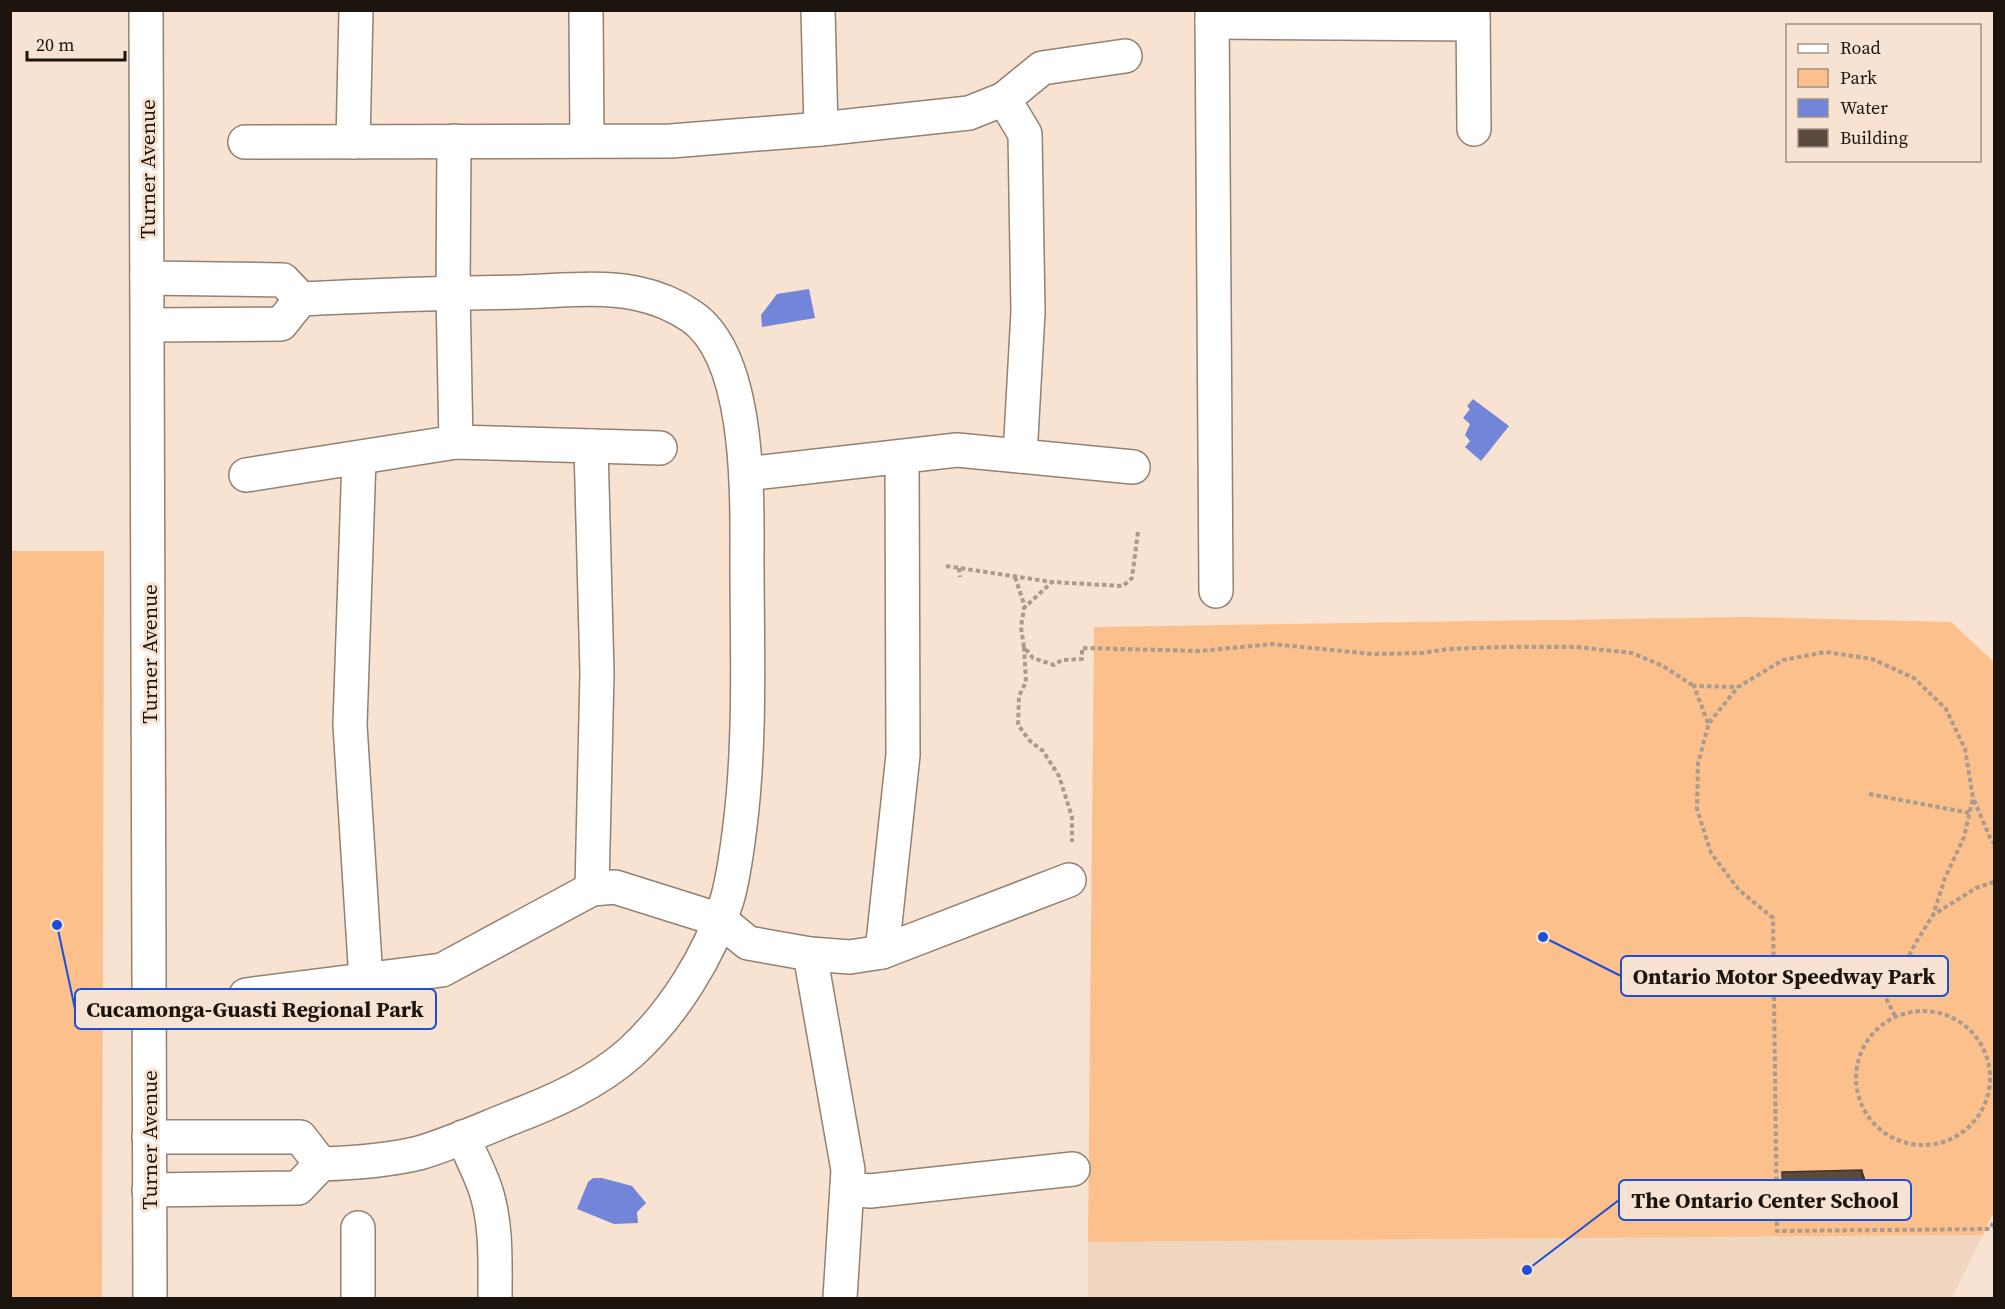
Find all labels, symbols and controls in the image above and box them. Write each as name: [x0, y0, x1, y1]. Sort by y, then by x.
scale bar: [27, 24, 124, 62]
legend: [1786, 24, 1981, 162]
text: 20 m: [36, 32, 74, 57]
text: Road: [1840, 35, 1881, 60]
text: Park: [1840, 65, 1877, 90]
text: Water: [1840, 95, 1888, 120]
street label: Turner Avenue: [133, 99, 162, 239]
text: Building: [1840, 125, 1908, 150]
street label: Turner Avenue: [135, 584, 164, 724]
callout: Ontario Motor Speedway Park: [1621, 956, 1948, 996]
text: Ontario Motor Speedway Park: [1633, 961, 1936, 991]
callout: Cucamonga-Guasti Regional Park: [75, 989, 436, 1029]
text: Cucamonga-Guasti Regional Park: [86, 994, 425, 1024]
street label: Turner Avenue: [135, 1070, 164, 1210]
callout: The Ontario Center School: [1619, 1180, 1911, 1220]
text: The Ontario Center School: [1631, 1185, 1899, 1215]

